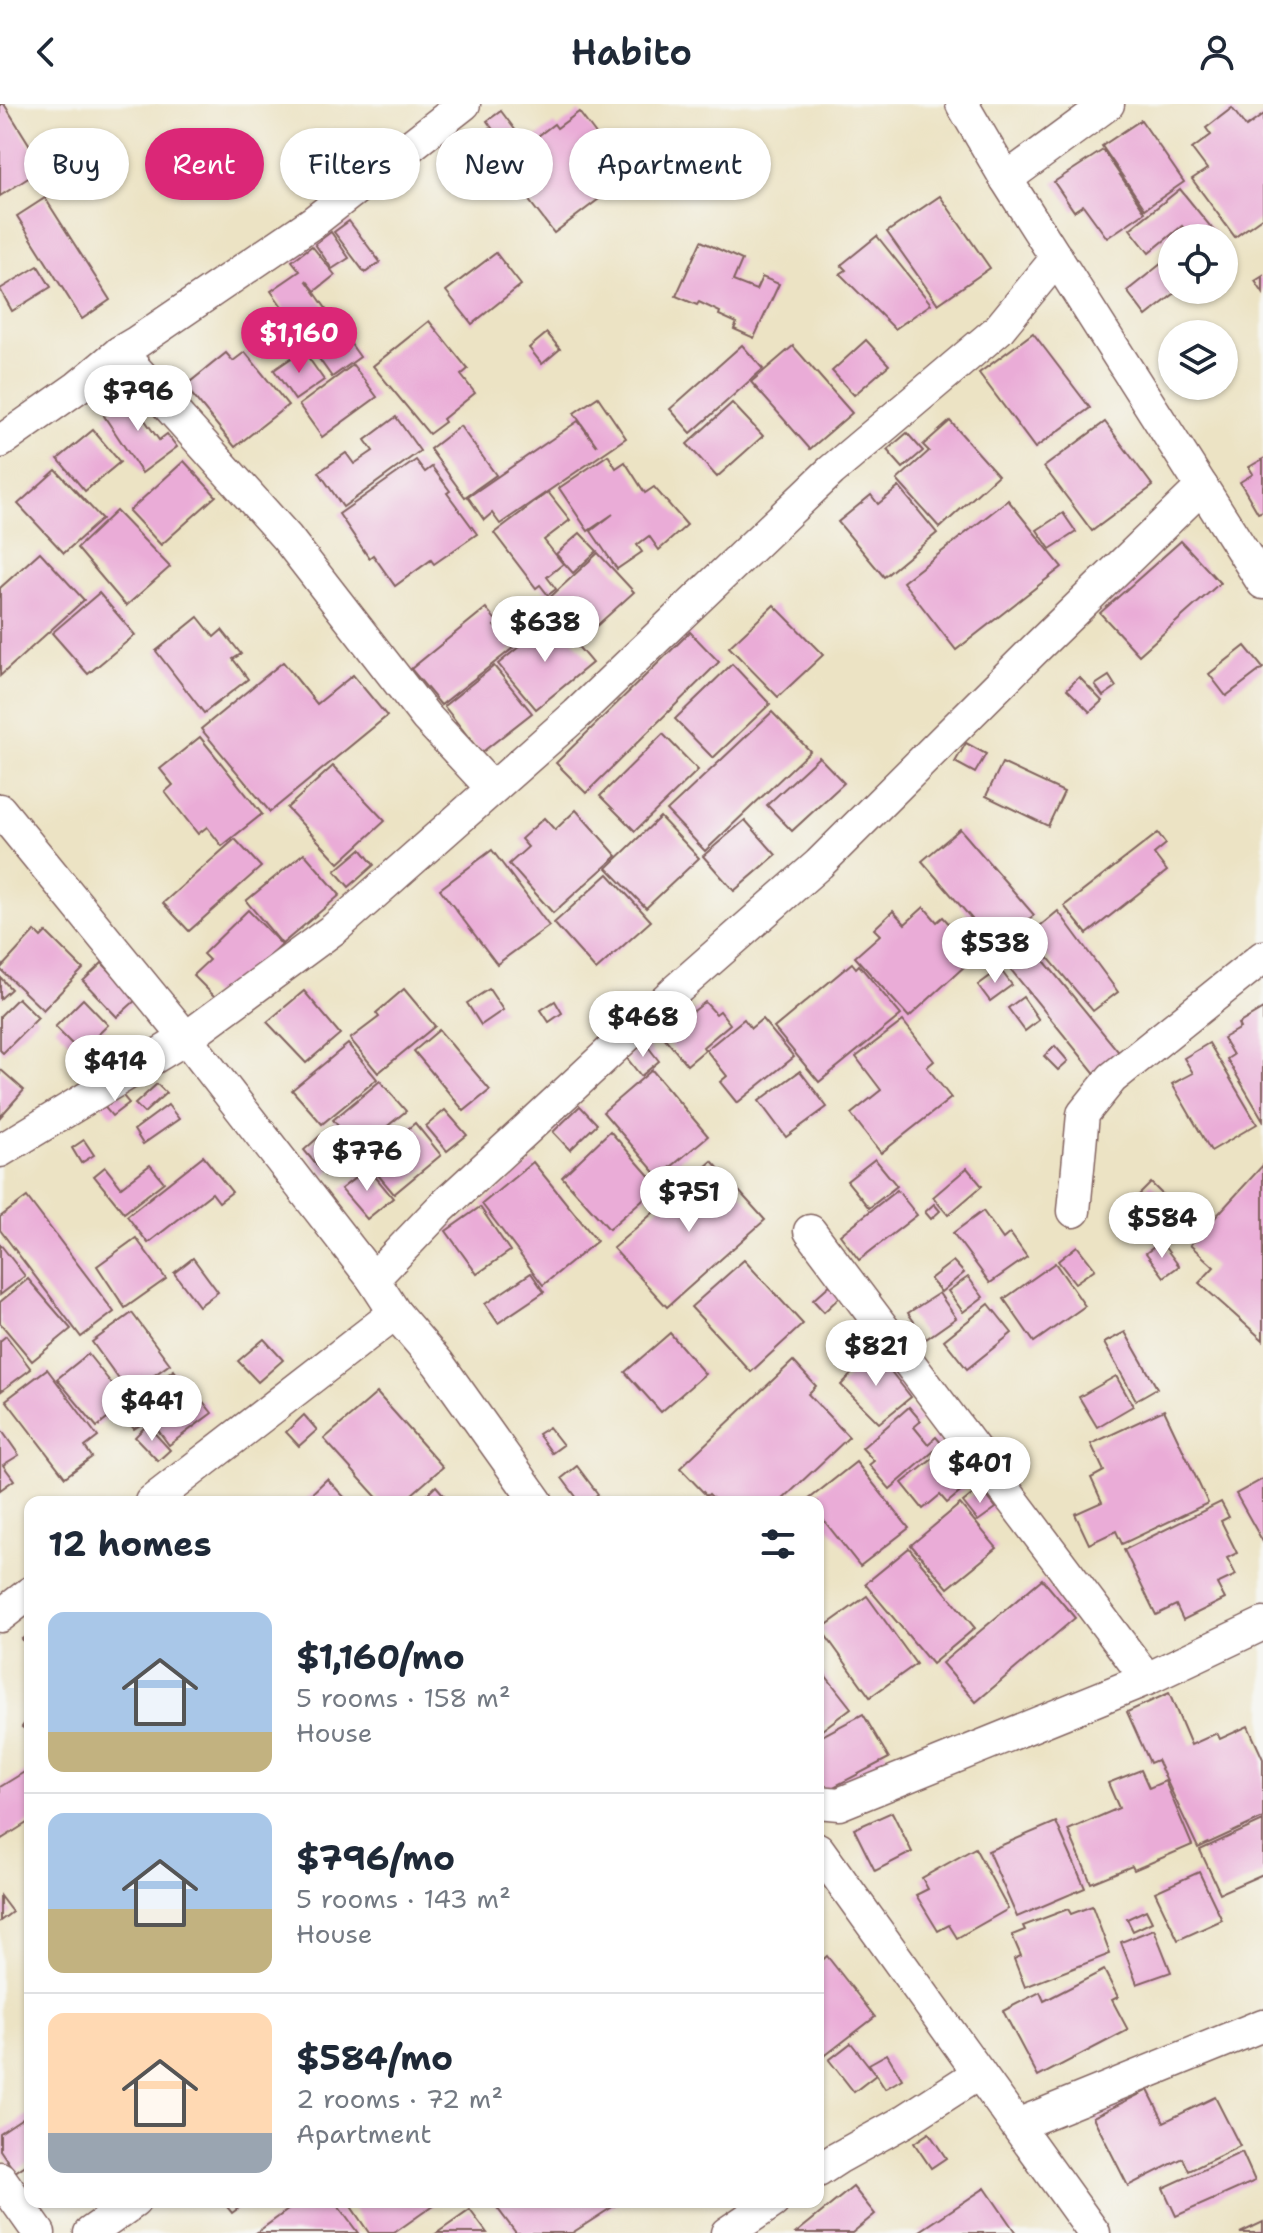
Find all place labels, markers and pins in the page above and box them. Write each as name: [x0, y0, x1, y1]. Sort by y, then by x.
pin: $1,160: [234, 307, 364, 375]
pin: $796: [91, 365, 185, 433]
pin: $638: [498, 596, 592, 664]
pin: $538: [948, 917, 1042, 985]
pin: $468: [596, 991, 690, 1059]
pin: $414: [68, 1035, 162, 1103]
pin: $776: [320, 1125, 414, 1193]
pin: $751: [642, 1166, 736, 1234]
pin: $584: [1115, 1192, 1209, 1260]
pin: $821: [829, 1320, 923, 1388]
pin: $441: [105, 1375, 199, 1443]
pin: $401: [933, 1437, 1027, 1505]

